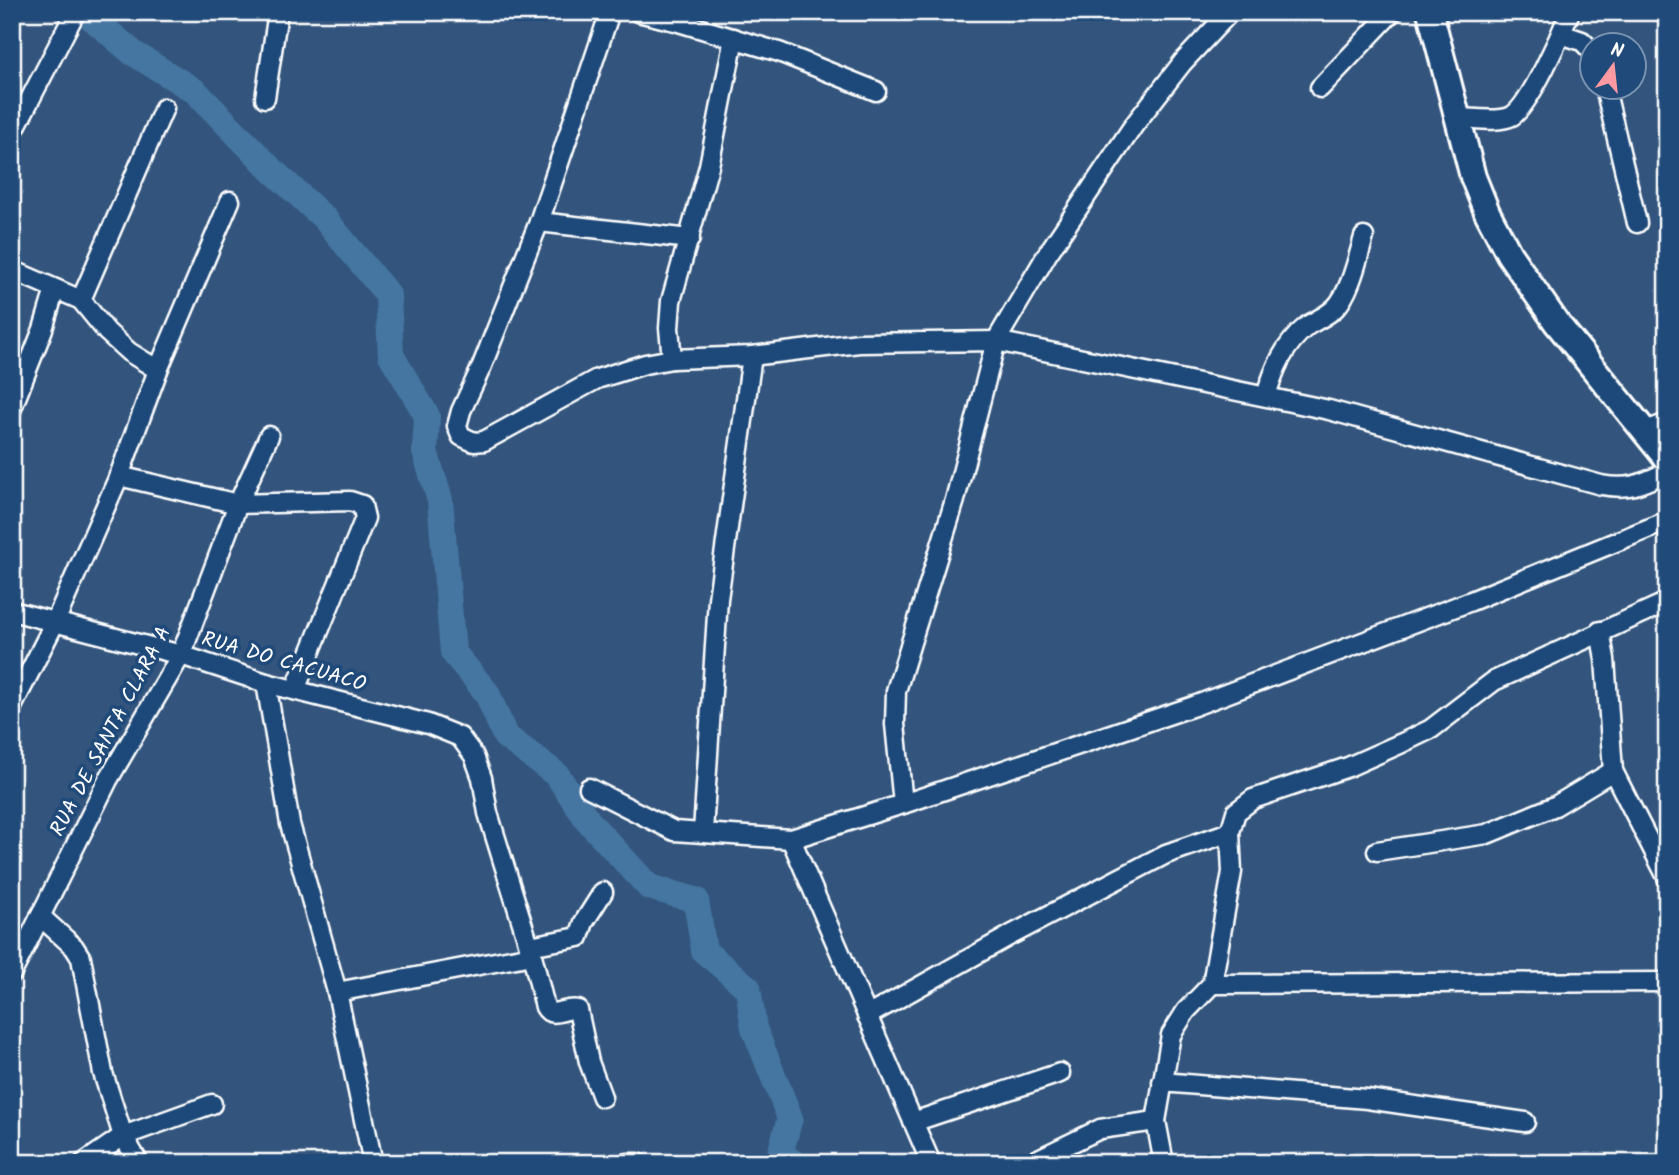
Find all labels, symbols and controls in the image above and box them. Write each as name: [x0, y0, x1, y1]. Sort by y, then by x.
north arrow: [1578, 32, 1648, 102]
text: N: [1607, 35, 1627, 68]
street label: RUA DE SANTA CLARA A: [42, 621, 181, 843]
street label: RUA DO CACUACO: [198, 623, 370, 702]

